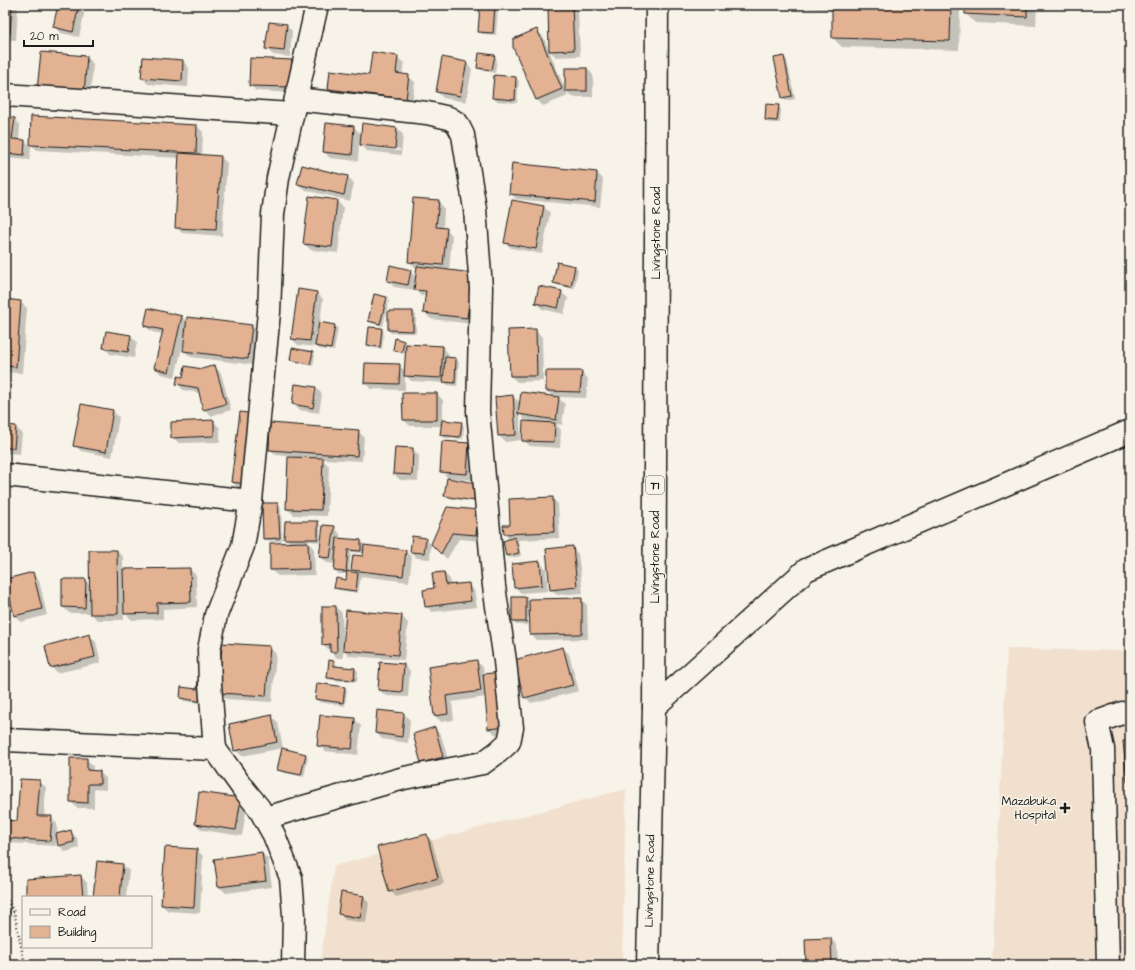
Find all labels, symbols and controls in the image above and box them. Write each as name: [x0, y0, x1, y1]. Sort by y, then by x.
scale bar: [24, 22, 93, 48]
text: 20 m: [30, 28, 59, 45]
street label: Livingstone Road: [648, 187, 666, 279]
road number: T1: [646, 476, 664, 494]
street label: Livingstone Road: [647, 511, 665, 603]
place label: Mazabuka Hospital: [1002, 793, 1056, 824]
marker: Mazabuka Hospital: [1059, 802, 1071, 814]
street label: Livingstone Road: [641, 834, 660, 928]
legend: [22, 896, 152, 948]
text: Road: [58, 904, 86, 921]
text: Building: [58, 924, 96, 942]

